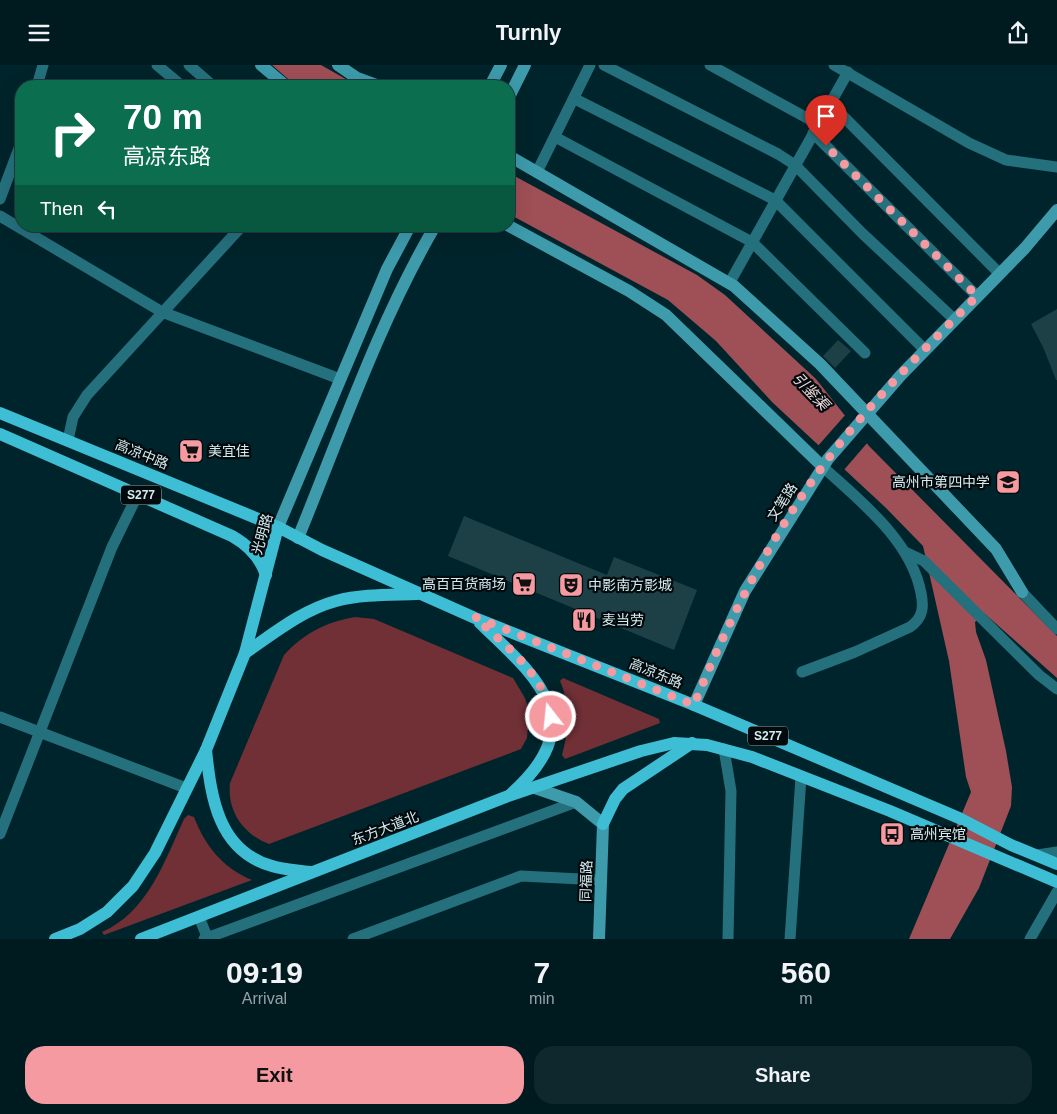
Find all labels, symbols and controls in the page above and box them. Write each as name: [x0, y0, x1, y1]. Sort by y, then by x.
icon: menu: [25, 19, 53, 47]
icon: share: [1004, 19, 1032, 47]
text: Turnly: [496, 20, 561, 45]
pin: [805, 95, 847, 146]
text: 70 m: [123, 97, 203, 136]
icon: right: [40, 100, 105, 165]
icon: arrive: [812, 102, 840, 130]
text: 高凉东路: [123, 144, 211, 169]
icon: left: [93, 195, 121, 223]
text: Then: [40, 198, 83, 219]
water label: 引鉴渠: [789, 369, 834, 415]
street label: 高凉中路: [113, 436, 171, 472]
supermarket icon: 美宜佳: [178, 438, 204, 464]
place label: 美宜佳: [208, 443, 250, 459]
school or university icon: 高州市第四中学: [995, 469, 1021, 495]
place label: 高州市第四中学: [892, 474, 990, 490]
street label: 文笔路: [764, 480, 800, 524]
road number: S277: [121, 485, 161, 505]
street label: 光明路: [249, 512, 275, 556]
supermarket icon: 高百百货商场: [511, 571, 537, 597]
theatre icon: 中影南方影城: [558, 572, 584, 598]
place label: 高百百货商场: [422, 576, 506, 592]
place label: 中影南方影城: [588, 577, 672, 593]
restaurant icon: 麦当劳: [571, 607, 597, 633]
place label: 麦当劳: [602, 612, 644, 628]
street label: 高凉东路: [627, 655, 685, 691]
position arrow: [524, 690, 576, 742]
road number: S277: [748, 726, 788, 745]
street label: 东方大道北: [349, 808, 421, 848]
bus stop icon: 高州宾馆: [879, 821, 905, 847]
place label: 高州宾馆: [910, 826, 966, 842]
street label: 同福路: [577, 860, 595, 902]
text: 09:19: [226, 956, 303, 989]
text: 7: [533, 956, 550, 989]
text: 560: [781, 956, 831, 989]
text: Arrival: [242, 990, 287, 1007]
text: min: [529, 990, 555, 1007]
text: m: [799, 990, 812, 1007]
button: Exit: [25, 1046, 524, 1104]
button: Share: [534, 1046, 1032, 1104]

